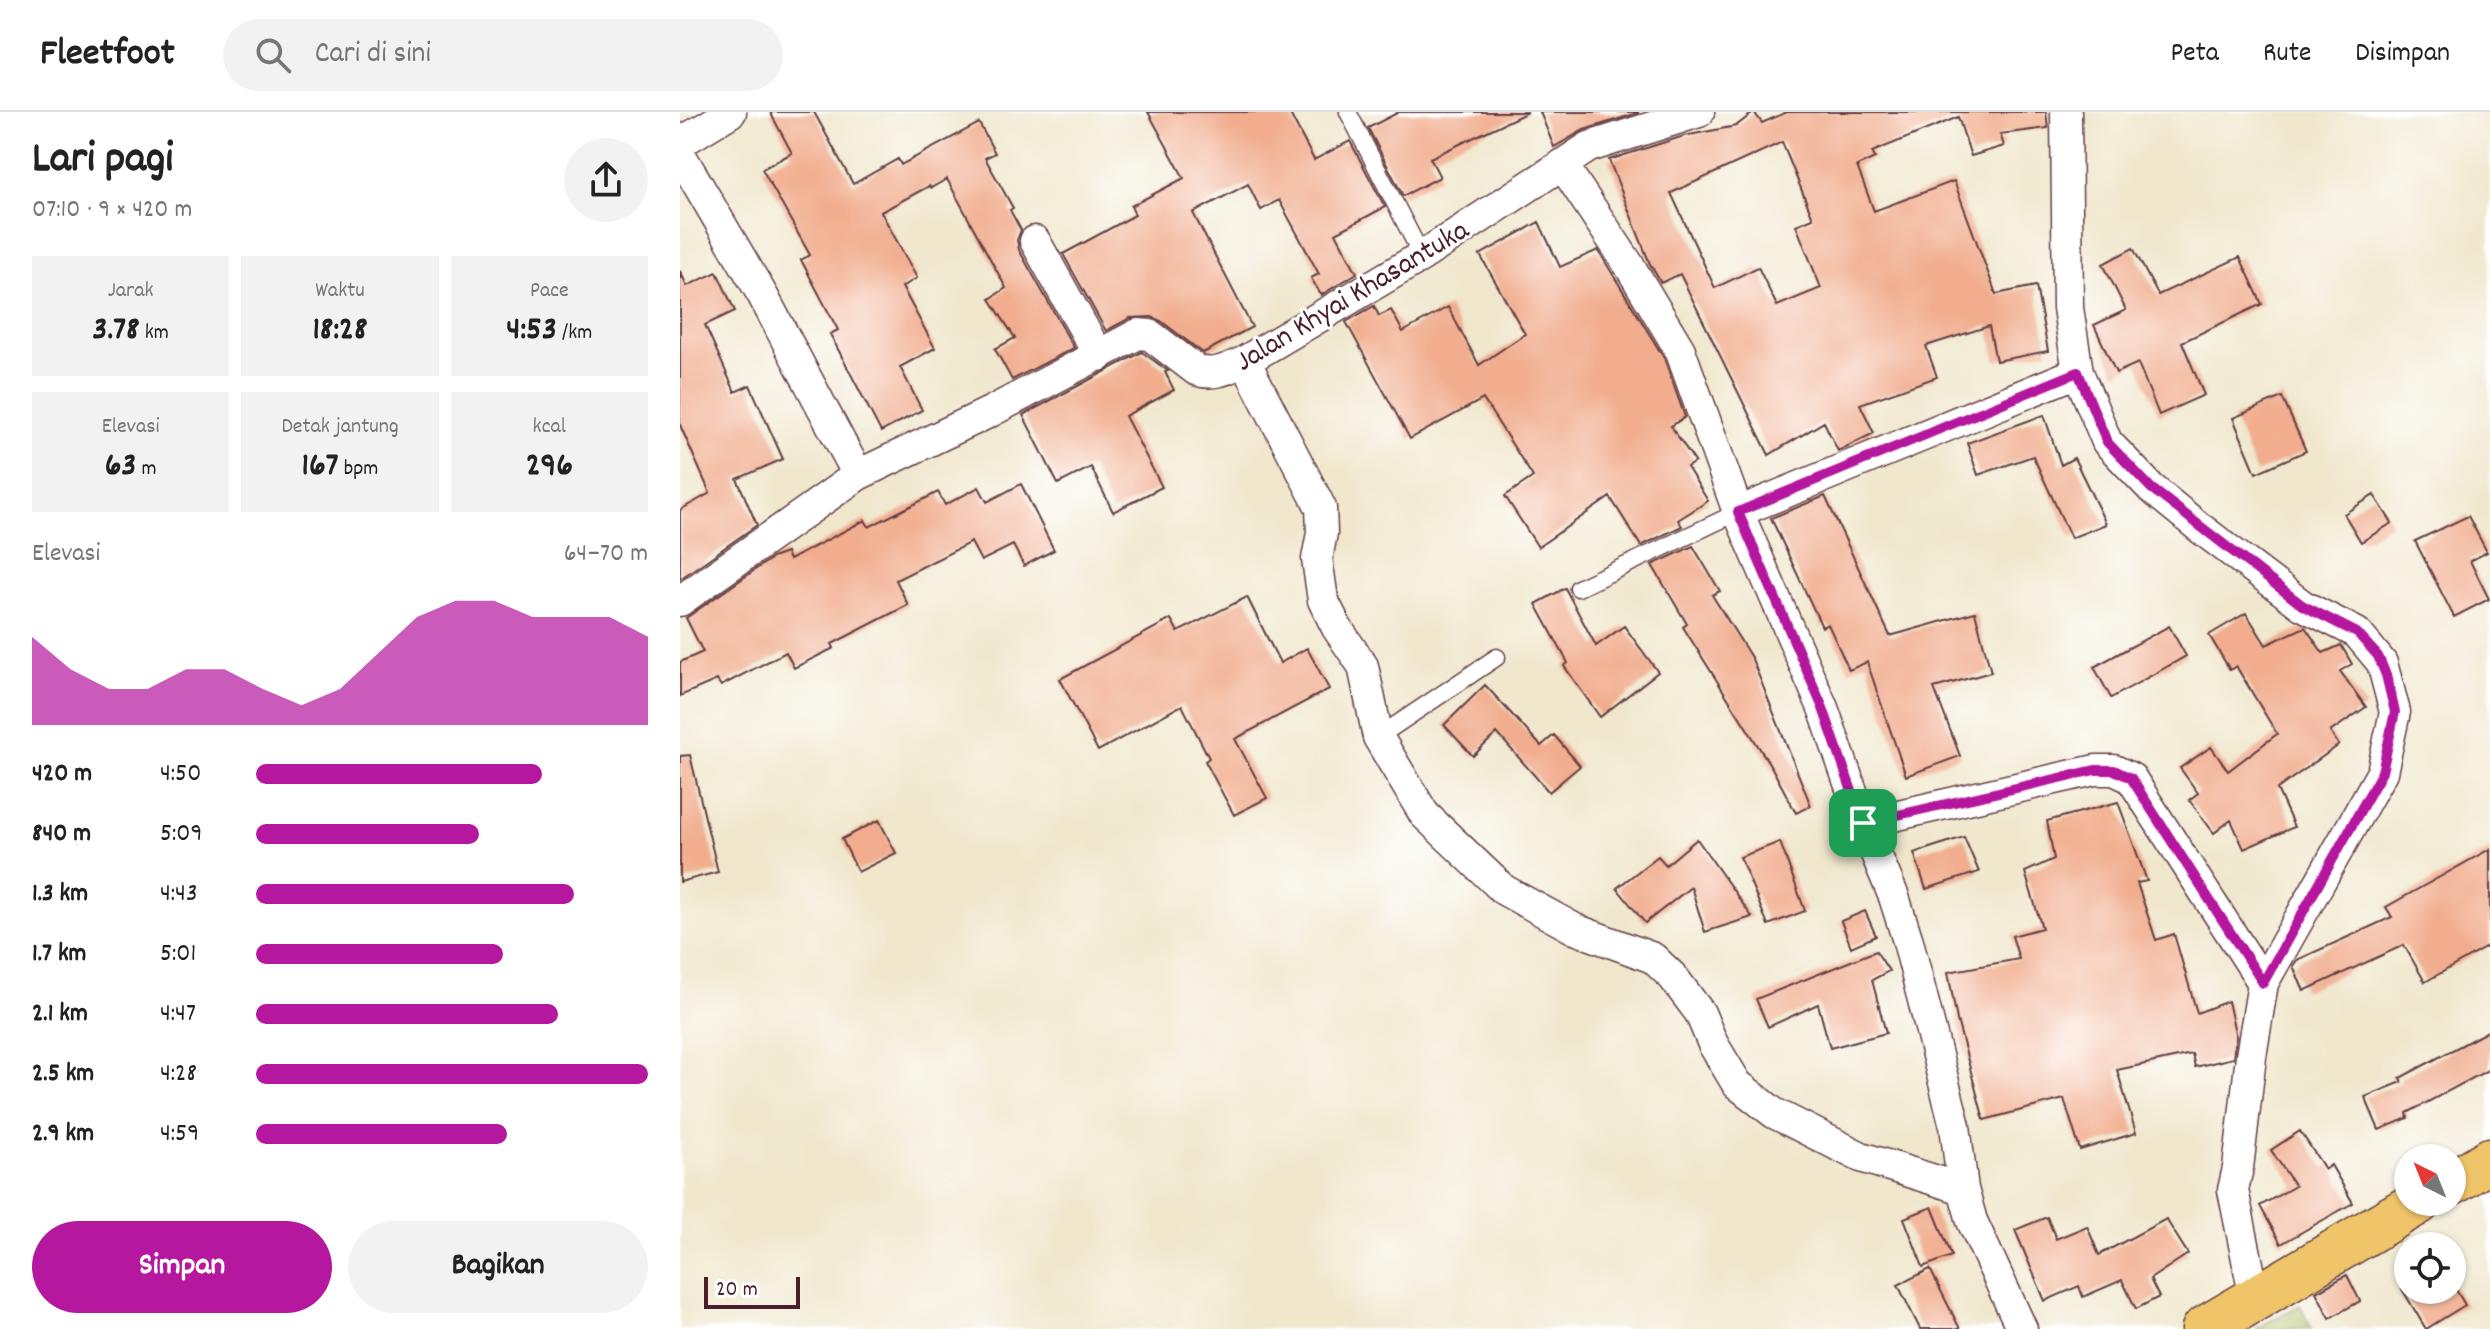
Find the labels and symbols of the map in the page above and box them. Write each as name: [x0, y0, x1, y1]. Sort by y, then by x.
street label: Jalan Khyai Khasantuka: [1228, 211, 1479, 385]
pin: [1829, 789, 1897, 857]
north arrow: [2394, 1144, 2466, 1216]
scale bar: [704, 1273, 800, 1309]

